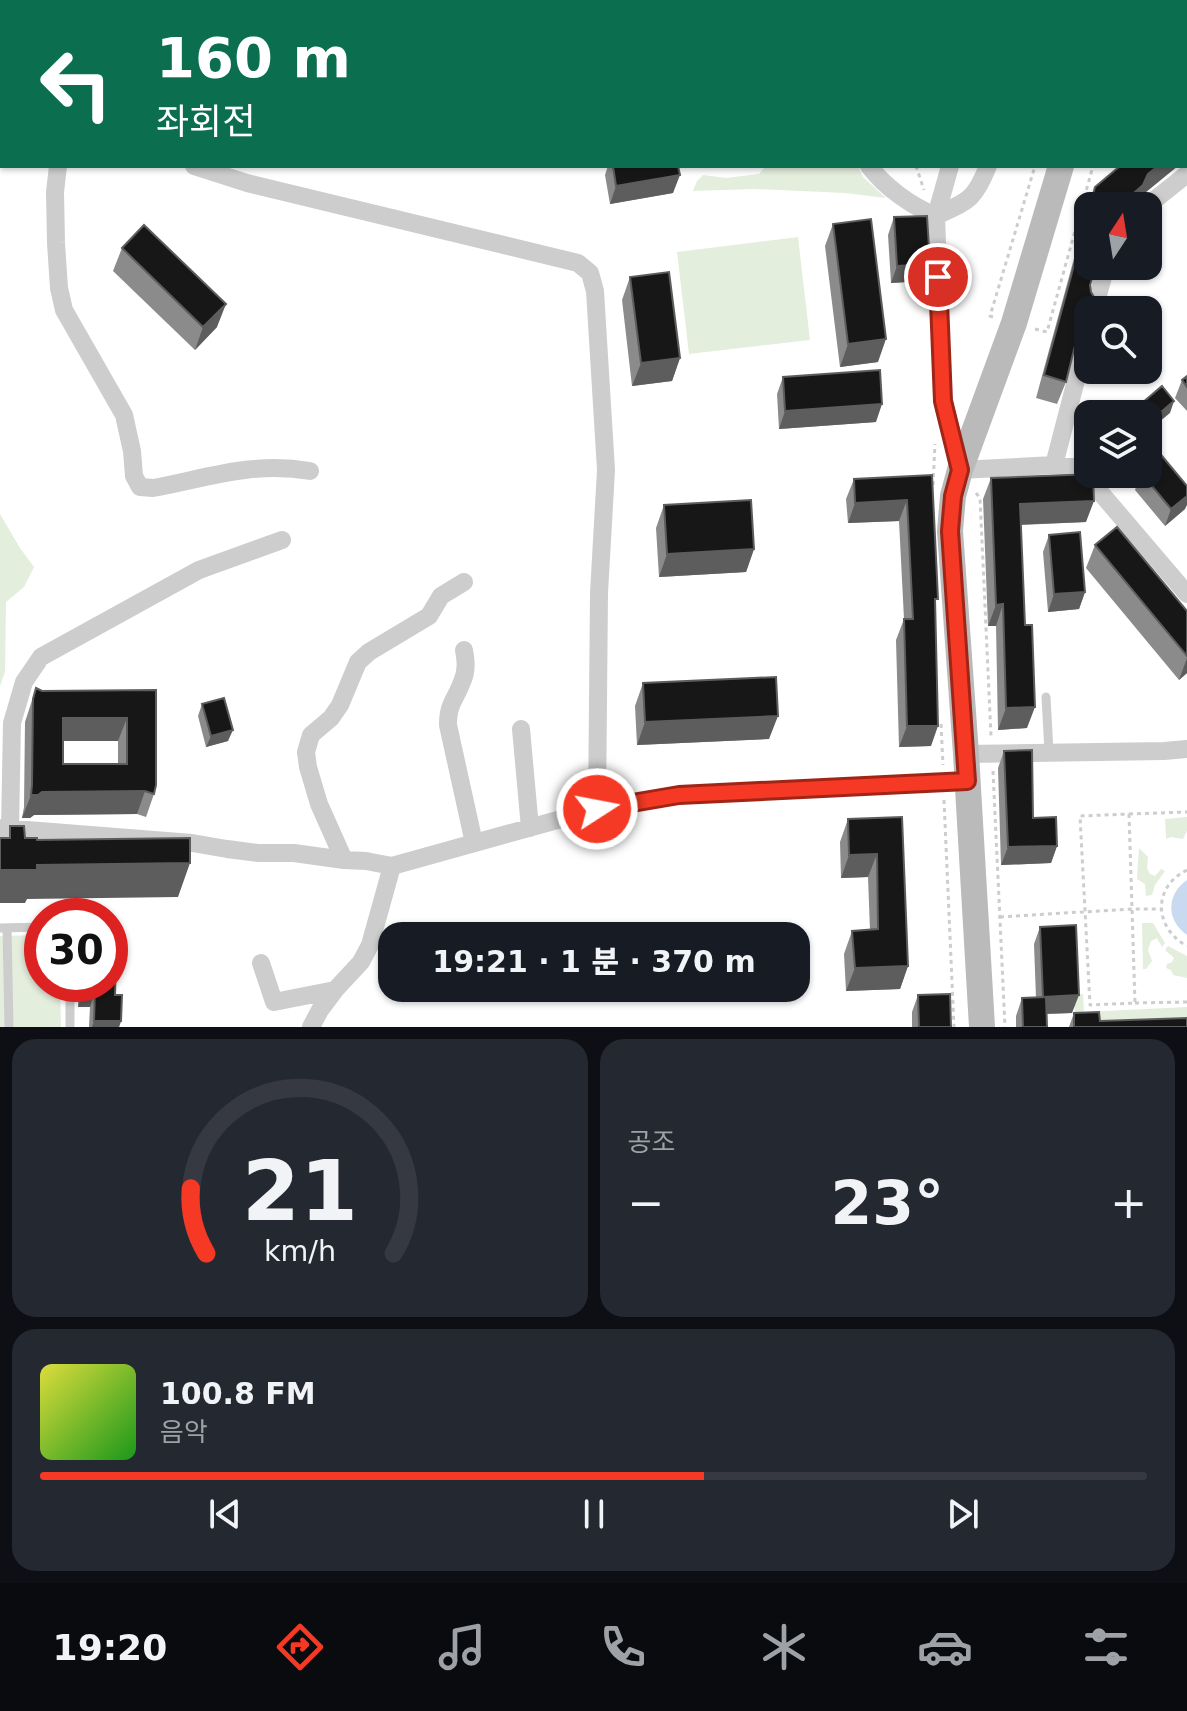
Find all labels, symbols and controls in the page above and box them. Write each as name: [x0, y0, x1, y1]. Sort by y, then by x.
text: 160 m: [156, 25, 351, 90]
icon: left: [24, 32, 128, 136]
text: 좌회전: [156, 101, 255, 142]
north arrow: [1074, 192, 1162, 280]
map controls: [1074, 192, 1162, 488]
pin: [904, 243, 972, 311]
icon: arrive: [916, 255, 960, 299]
button: search: [1074, 296, 1162, 384]
button: layers: [1074, 400, 1162, 488]
position arrow: [555, 767, 639, 851]
speed limit sign: 30: [24, 898, 128, 1002]
text: 19:21 · 1 분 · 370 m: [432, 944, 756, 979]
text: 공조: [628, 1127, 675, 1157]
text: 21: [242, 1143, 358, 1240]
text: 23°: [831, 1168, 944, 1238]
text: −: [628, 1177, 664, 1228]
text: +: [1110, 1177, 1147, 1228]
text: km/h: [264, 1234, 336, 1268]
text: 100.8 FM: [160, 1376, 316, 1411]
text: 음악: [160, 1417, 208, 1447]
icon: previous: [203, 1492, 247, 1536]
icon: pause: [572, 1492, 616, 1536]
icon: next: [941, 1492, 985, 1536]
icon: directions: [272, 1619, 328, 1675]
icon: music: [434, 1619, 490, 1675]
icon: phone: [595, 1619, 651, 1675]
icon: climate: [756, 1619, 812, 1675]
icon: car: [917, 1619, 973, 1675]
icon: filters: [1078, 1619, 1134, 1675]
text: 19:20: [53, 1627, 167, 1668]

